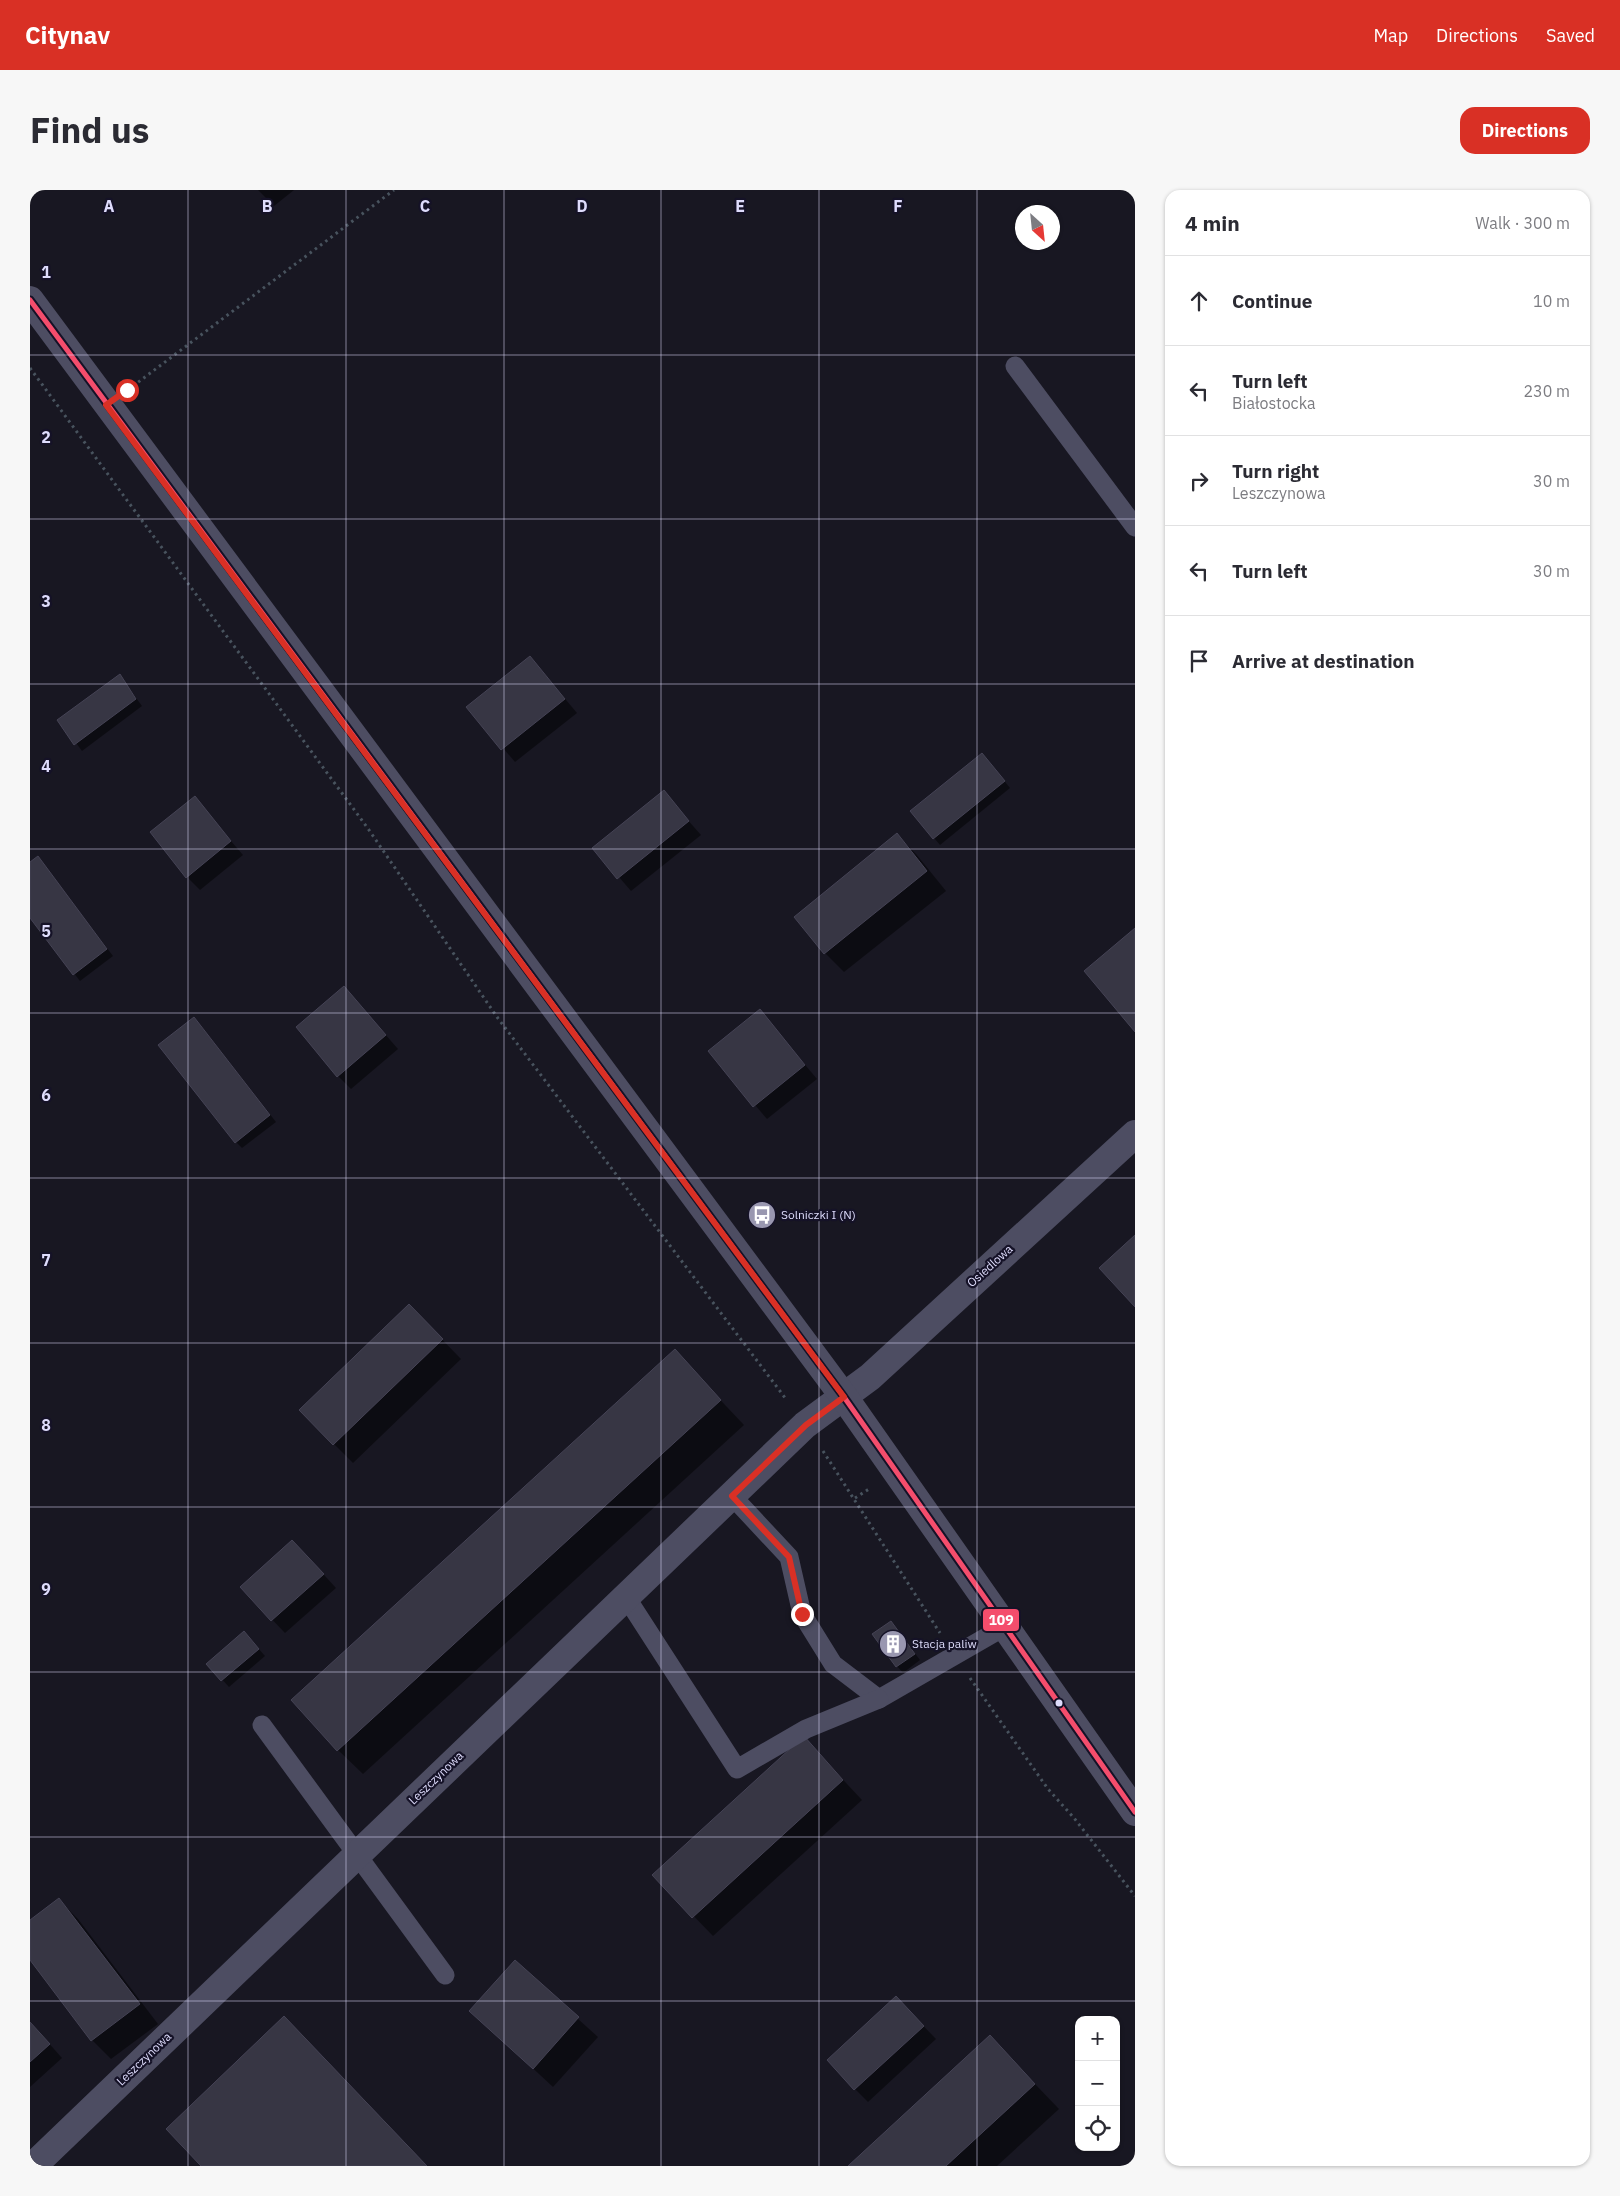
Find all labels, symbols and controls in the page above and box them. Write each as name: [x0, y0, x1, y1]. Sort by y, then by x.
text: Citynav: [25, 19, 110, 51]
text: Map: [1373, 24, 1408, 47]
text: Directions: [1436, 24, 1518, 47]
text: Saved: [1546, 24, 1595, 47]
text: Find us: [30, 107, 149, 153]
button: Directions: [1460, 107, 1590, 154]
text: A: [104, 196, 115, 216]
text: B: [262, 196, 273, 216]
text: C: [420, 196, 430, 216]
text: D: [576, 196, 588, 216]
text: E: [735, 196, 745, 216]
text: F: [893, 196, 903, 216]
north arrow: [1015, 205, 1060, 250]
text: 4 min: [1185, 209, 1240, 237]
text: Walk · 300 m: [1475, 213, 1570, 233]
text: 1: [41, 262, 51, 282]
icon: ahead: [1185, 287, 1213, 315]
text: Continue: [1232, 289, 1312, 313]
text: 10 m: [1533, 291, 1570, 311]
text: Turn left: [1232, 369, 1308, 393]
icon: left: [1185, 377, 1213, 405]
route start: [116, 379, 139, 402]
text: 230 m: [1523, 381, 1570, 401]
text: Białostocka: [1232, 393, 1316, 413]
text: 2: [41, 427, 51, 447]
text: Turn right: [1232, 459, 1319, 483]
icon: right: [1185, 467, 1213, 495]
text: 30 m: [1533, 471, 1570, 491]
text: Leszczynowa: [1232, 483, 1326, 503]
icon: left: [1185, 557, 1213, 585]
text: Turn left: [1232, 559, 1308, 583]
text: 30 m: [1533, 561, 1570, 581]
text: 3: [41, 591, 51, 611]
icon: arrive: [1185, 647, 1213, 675]
text: Arrive at destination: [1232, 649, 1415, 673]
text: 4: [41, 756, 51, 776]
text: 5: [41, 921, 51, 941]
text: 6: [41, 1085, 51, 1105]
bus stop icon: Solniczki I (N): [747, 1200, 777, 1230]
place label: Solniczki I (N): [781, 1207, 856, 1222]
street label: Osiedlowa: [964, 1241, 1016, 1290]
text: 7: [41, 1250, 51, 1270]
text: 8: [41, 1415, 51, 1435]
text: 9: [41, 1579, 51, 1599]
route end: [791, 1603, 814, 1626]
line badge: 109: [982, 1608, 1020, 1632]
text: 109: [988, 1611, 1014, 1629]
building icon: Stacja paliw: [878, 1629, 908, 1659]
place label: Stacja paliw: [912, 1636, 977, 1651]
unlabelled marker: [1054, 1698, 1064, 1708]
street label: Leszczynowa: [405, 1747, 467, 1807]
map controls: [1075, 2016, 1120, 2151]
button: +: [1075, 2016, 1120, 2061]
street label: Leszczynowa: [113, 2028, 175, 2088]
button: −: [1075, 2061, 1120, 2106]
button: locate: [1075, 2106, 1120, 2151]

